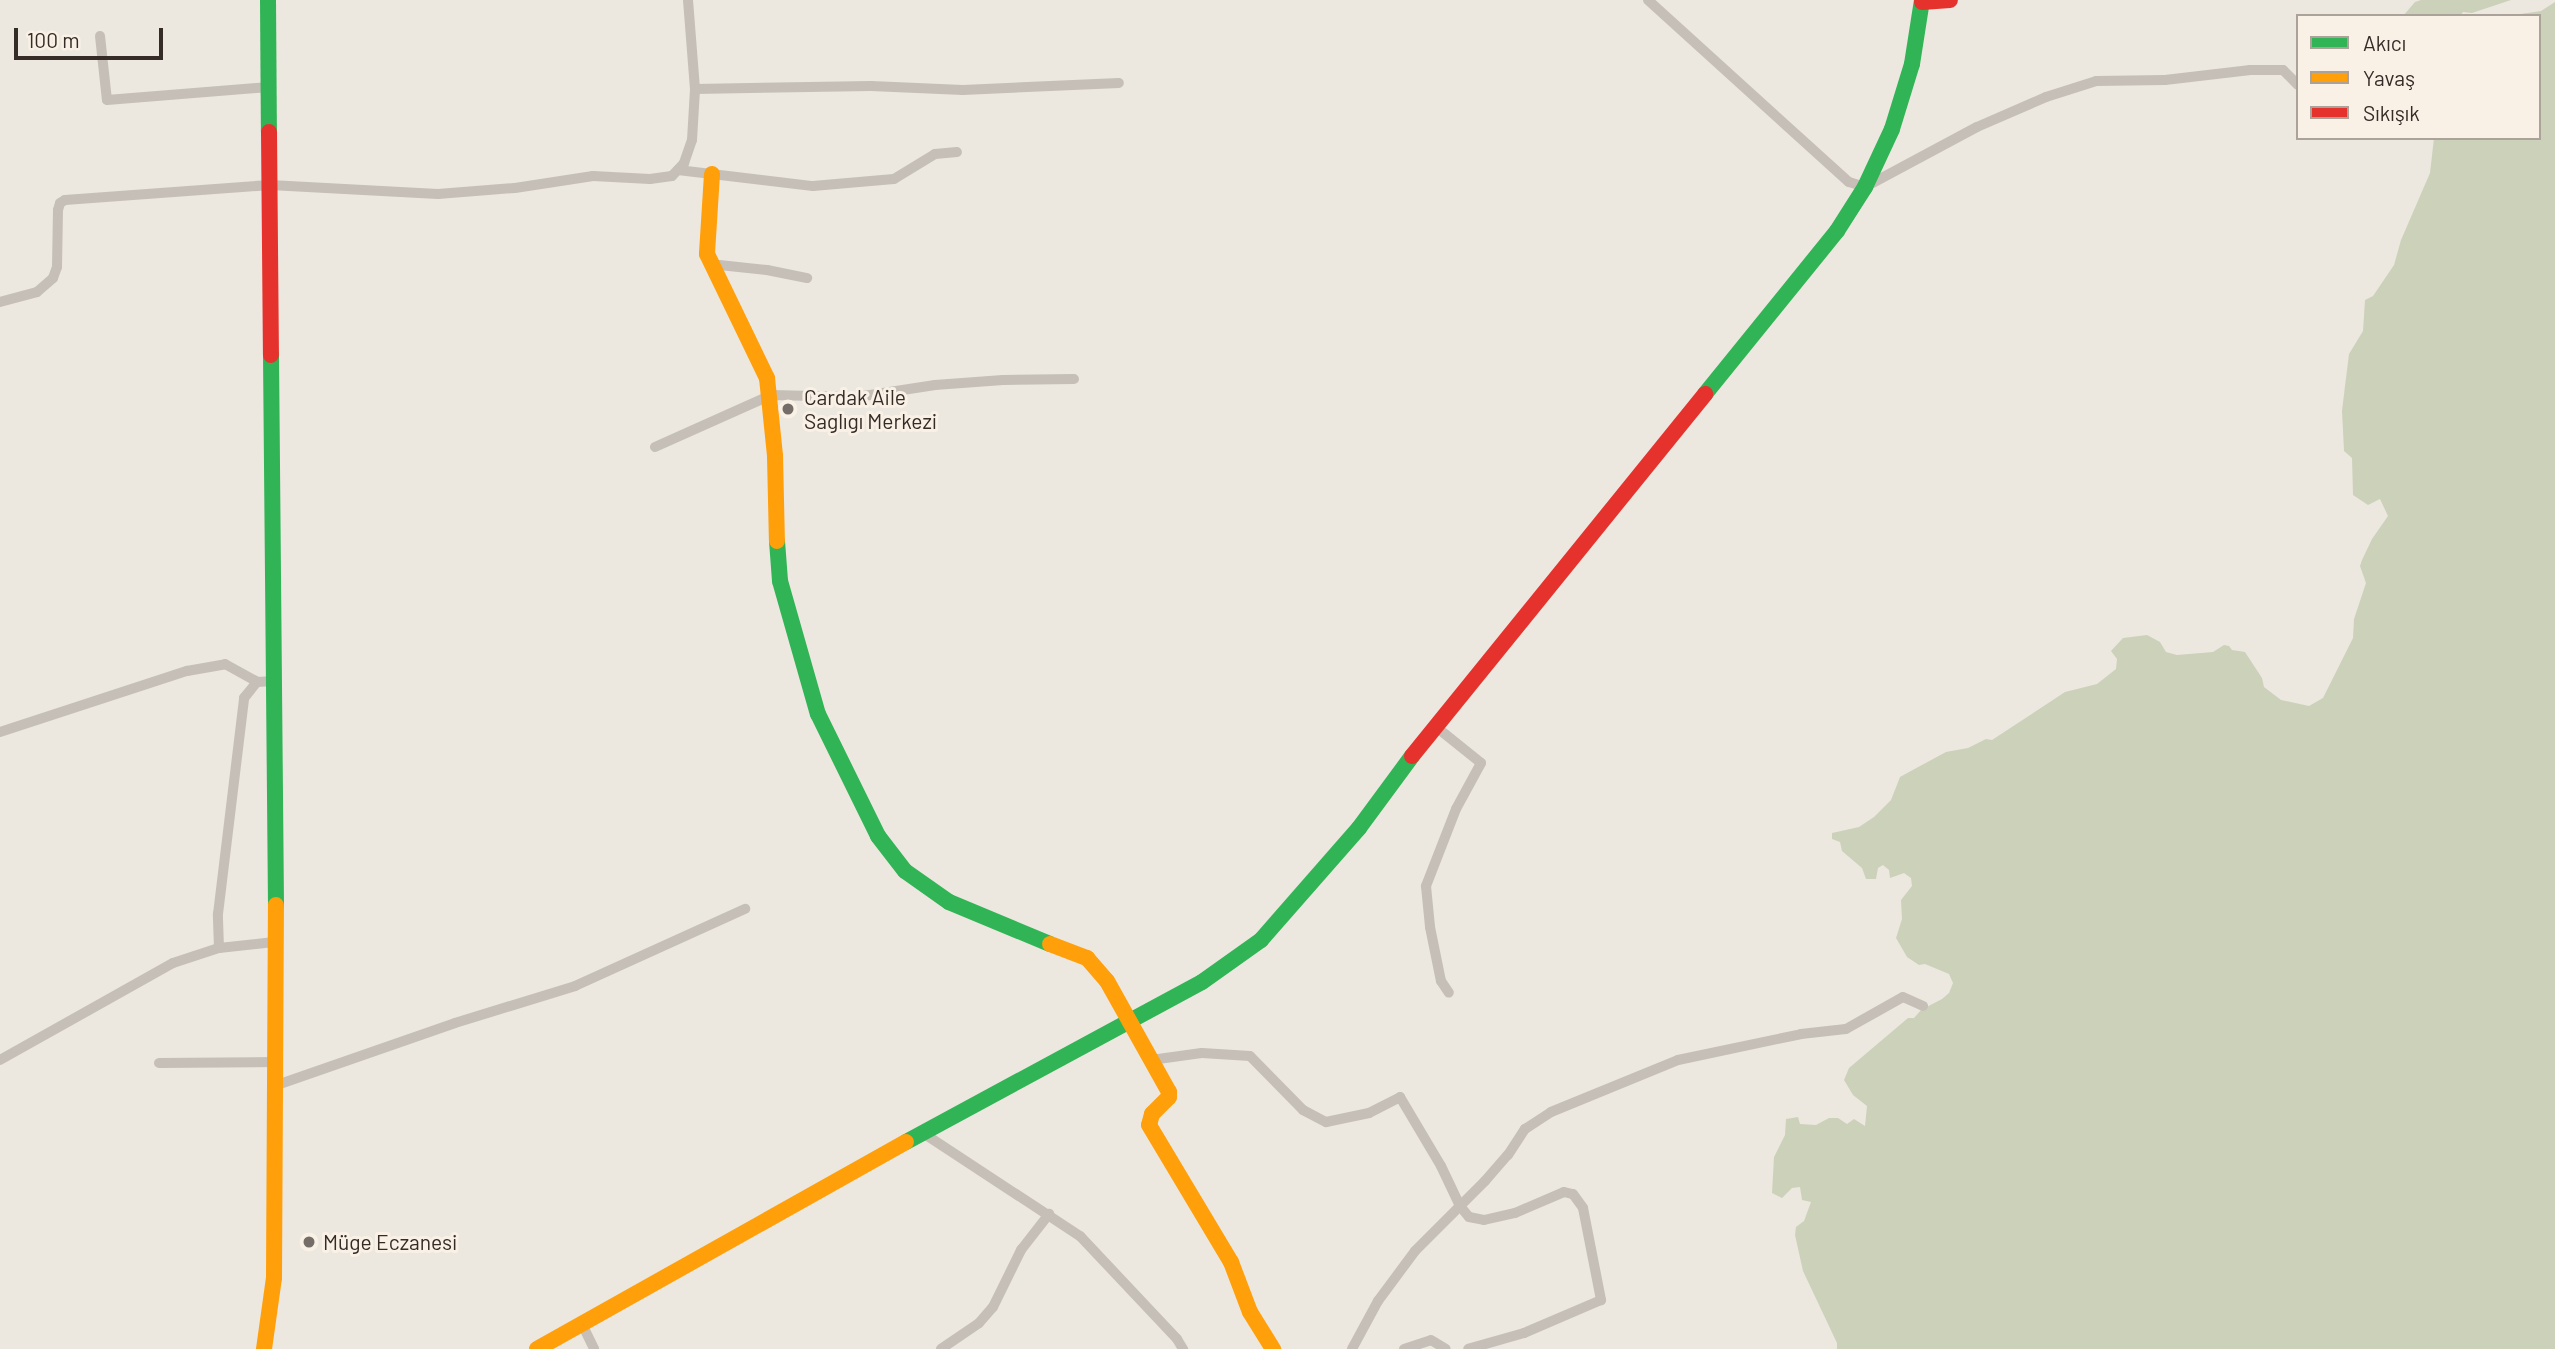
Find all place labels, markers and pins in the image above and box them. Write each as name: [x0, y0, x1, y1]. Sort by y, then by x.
place label: Cardak Aile Saglıgı Merkezi: [804, 384, 937, 434]
marker: Cardak Aile Saglıgı Merkezi: [778, 399, 798, 419]
place label: Müge Eczanesi: [323, 1229, 457, 1255]
marker: Müge Eczanesi: [301, 1234, 317, 1250]

